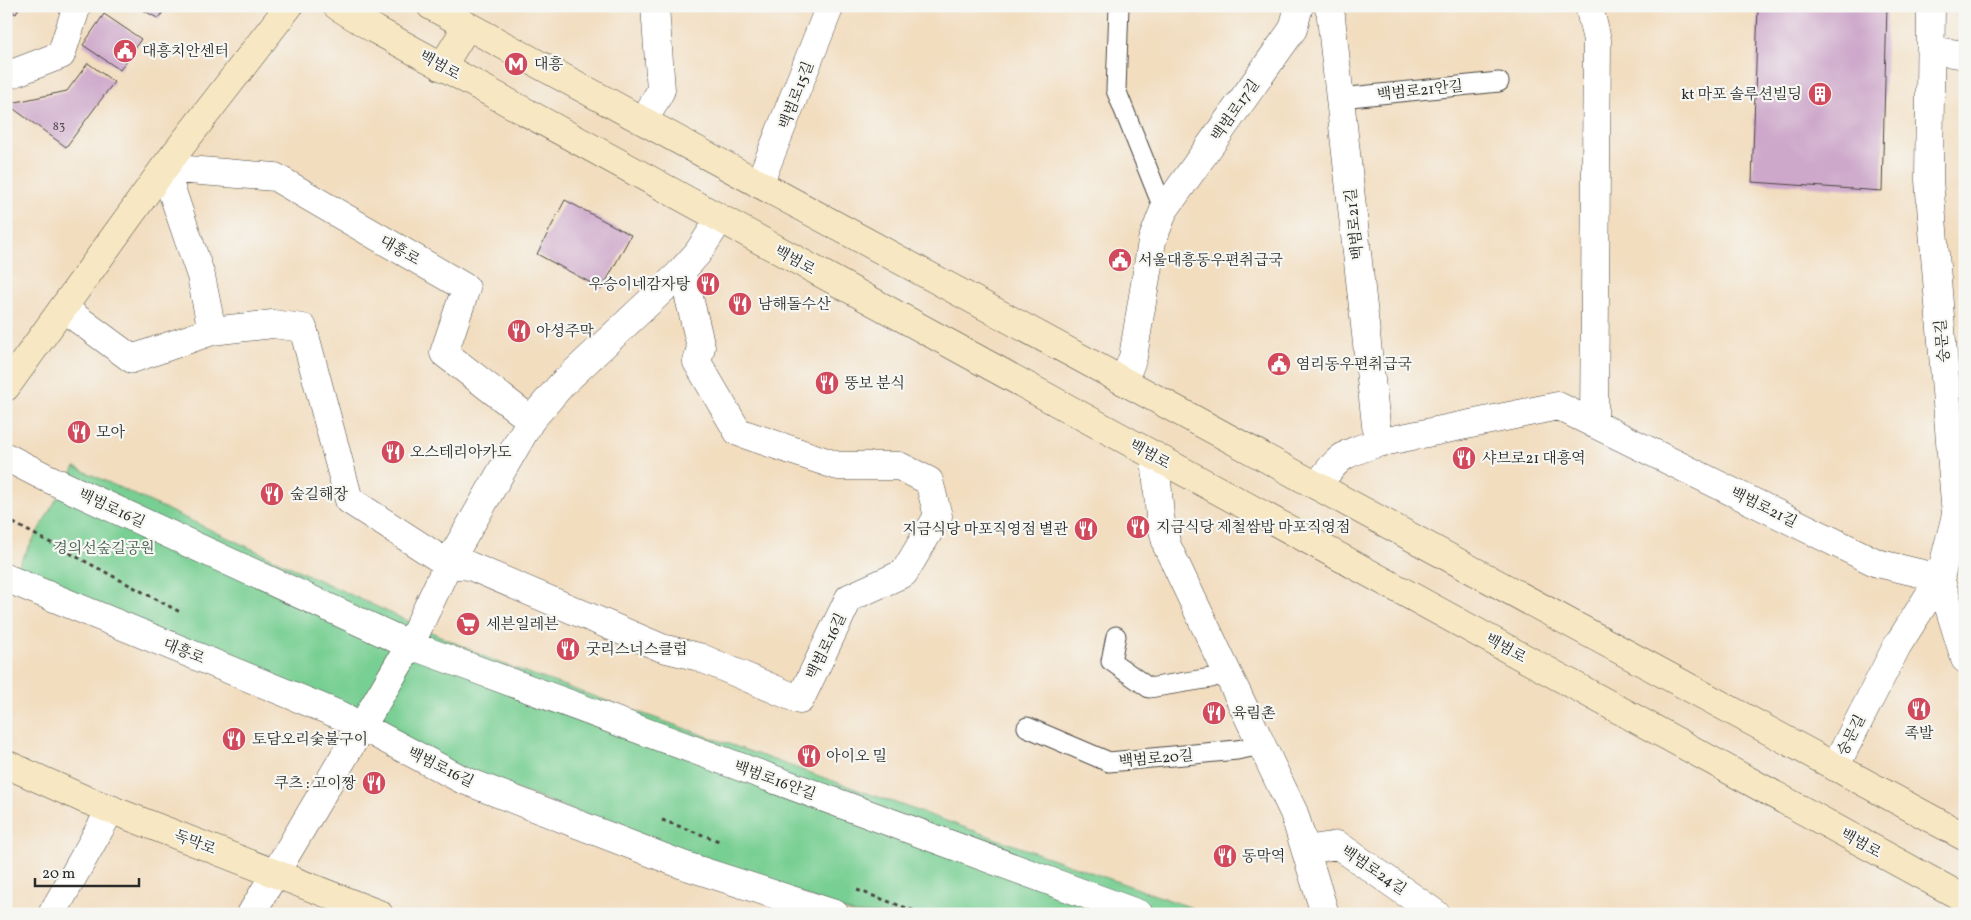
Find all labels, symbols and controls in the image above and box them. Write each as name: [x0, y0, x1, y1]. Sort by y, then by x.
public building icon: 대흥치안센터: [112, 38, 138, 64]
place label: 대흥치안센터: [142, 42, 229, 63]
street label: 백범로: [415, 47, 464, 86]
metro station icon: 대흥: [503, 51, 529, 77]
place label: 대흥: [534, 55, 563, 76]
street label: 백범로15길: [775, 59, 820, 132]
street label: 백범로17길: [1207, 76, 1265, 146]
street label: 백범로21안길: [1376, 77, 1464, 106]
building icon: kt 마포 솔루션빌딩: [1807, 81, 1833, 107]
place label: kt 마포 솔루션빌딩: [1681, 85, 1802, 106]
house number: 83: [53, 119, 65, 135]
street label: 백범로21길: [1341, 187, 1370, 261]
street label: 대흥로: [375, 231, 424, 272]
street label: 백범로: [770, 242, 819, 281]
public building icon: 서울대흥동우편취급국: [1107, 247, 1133, 273]
place label: 서울대흥동우편취급국: [1138, 251, 1283, 272]
restaurant icon: 우승이네감자탕: [695, 271, 721, 297]
place label: 우승이네감자탕: [589, 275, 691, 296]
restaurant icon: 남해돌수산: [727, 291, 753, 317]
place label: 남해돌수산: [758, 295, 831, 316]
restaurant icon: 아성주막: [506, 318, 532, 344]
street label: 숭문길: [1931, 318, 1956, 363]
place label: 아성주막: [536, 322, 594, 343]
public building icon: 염리동우편취급국: [1266, 351, 1292, 377]
place label: 염리동우편취급국: [1296, 355, 1412, 376]
restaurant icon: 뚱보 분식: [814, 370, 840, 396]
place label: 뚱보 분식: [844, 374, 905, 395]
restaurant icon: 모아: [66, 419, 92, 445]
place label: 모아: [96, 423, 125, 444]
street label: 백범로: [1125, 436, 1174, 475]
restaurant icon: 오스테리아카도: [380, 439, 406, 465]
place label: 오스테리아카도: [410, 443, 512, 464]
restaurant icon: 샤브로21 대흥역: [1451, 445, 1477, 471]
place label: 샤브로21 대흥역: [1482, 449, 1586, 470]
restaurant icon: 숲길해장: [259, 481, 285, 507]
street label: 백범로21길: [1726, 483, 1800, 534]
street label: 백범로16길: [75, 485, 148, 534]
place label: 숲길해장: [290, 485, 348, 506]
restaurant icon: 지금식당 제철쌈밥 마포직영점: [1125, 514, 1151, 540]
restaurant icon: 지금식당 마포직영점 별관: [1073, 516, 1099, 542]
place label: 지금식당 제철쌈밥 마포직영점: [1156, 518, 1350, 539]
place label: 지금식당 마포직영점 별관: [903, 520, 1068, 541]
park label: 경의선숲길공원: [53, 539, 155, 560]
street label: 백범로16길: [802, 610, 852, 683]
supermarket icon: 세븐일레븐: [455, 611, 481, 637]
place label: 세븐일레븐: [486, 615, 559, 636]
street label: 백범로: [1481, 630, 1530, 669]
street label: 대흥로: [159, 635, 208, 670]
restaurant icon: 굿리스너스클럽: [555, 636, 581, 662]
place label: 굿리스너스클럽: [586, 640, 687, 661]
restaurant icon: 족발: [1906, 696, 1932, 722]
restaurant icon: 육림촌: [1201, 700, 1227, 726]
place label: 육림촌: [1232, 704, 1276, 725]
street label: 숭문길: [1833, 712, 1872, 760]
place label: 족발: [1905, 724, 1934, 745]
restaurant icon: 토담오리숯불구이: [221, 726, 247, 752]
place label: 토담오리숯불구이: [252, 730, 368, 751]
street label: 백범로16길: [404, 743, 477, 793]
restaurant icon: 아이오 밀: [796, 743, 822, 769]
street label: 백범로20길: [1118, 746, 1194, 773]
place label: 아이오 밀: [826, 747, 887, 768]
street label: 백범로16안길: [731, 757, 818, 806]
restaurant icon: 쿠츠 : 고이짱: [361, 770, 387, 796]
place label: 쿠츠 : 고이짱: [274, 774, 357, 795]
street label: 백범로: [1836, 825, 1885, 864]
street label: 독막로: [170, 826, 219, 861]
street label: 백범로24길: [1336, 842, 1410, 901]
restaurant icon: 동막역: [1212, 843, 1238, 869]
place label: 동막역: [1242, 847, 1285, 868]
scale bar: [35, 855, 139, 887]
text: 20 m: [42, 864, 75, 885]

